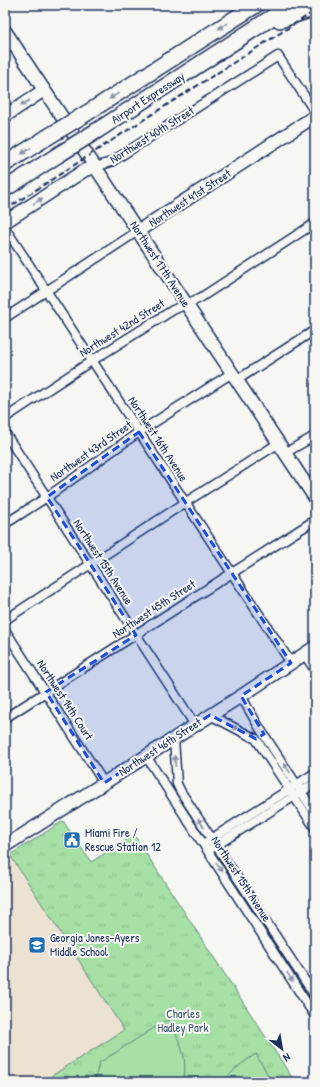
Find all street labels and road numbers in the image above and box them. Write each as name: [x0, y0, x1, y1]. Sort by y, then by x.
street label: Airport Expressway: [108, 67, 188, 128]
street label: Northwest 40th Street: [106, 101, 198, 167]
street label: Northwest 41st Street: [145, 164, 235, 231]
street label: Northwest 17th Avenue: [126, 217, 195, 310]
street label: Northwest 42nd Street: [76, 294, 168, 361]
street label: Northwest 16th Avenue: [125, 393, 192, 485]
street label: Northwest 43rd Street: [46, 415, 136, 485]
street label: Northwest 15th Avenue: [69, 516, 138, 608]
street label: Northwest 45th Street: [109, 575, 199, 642]
street label: Northwest 14th Court: [33, 656, 98, 744]
street label: Northwest 46th Street: [115, 713, 205, 780]
street label: Northwest 15th Avenue: [207, 833, 276, 925]

